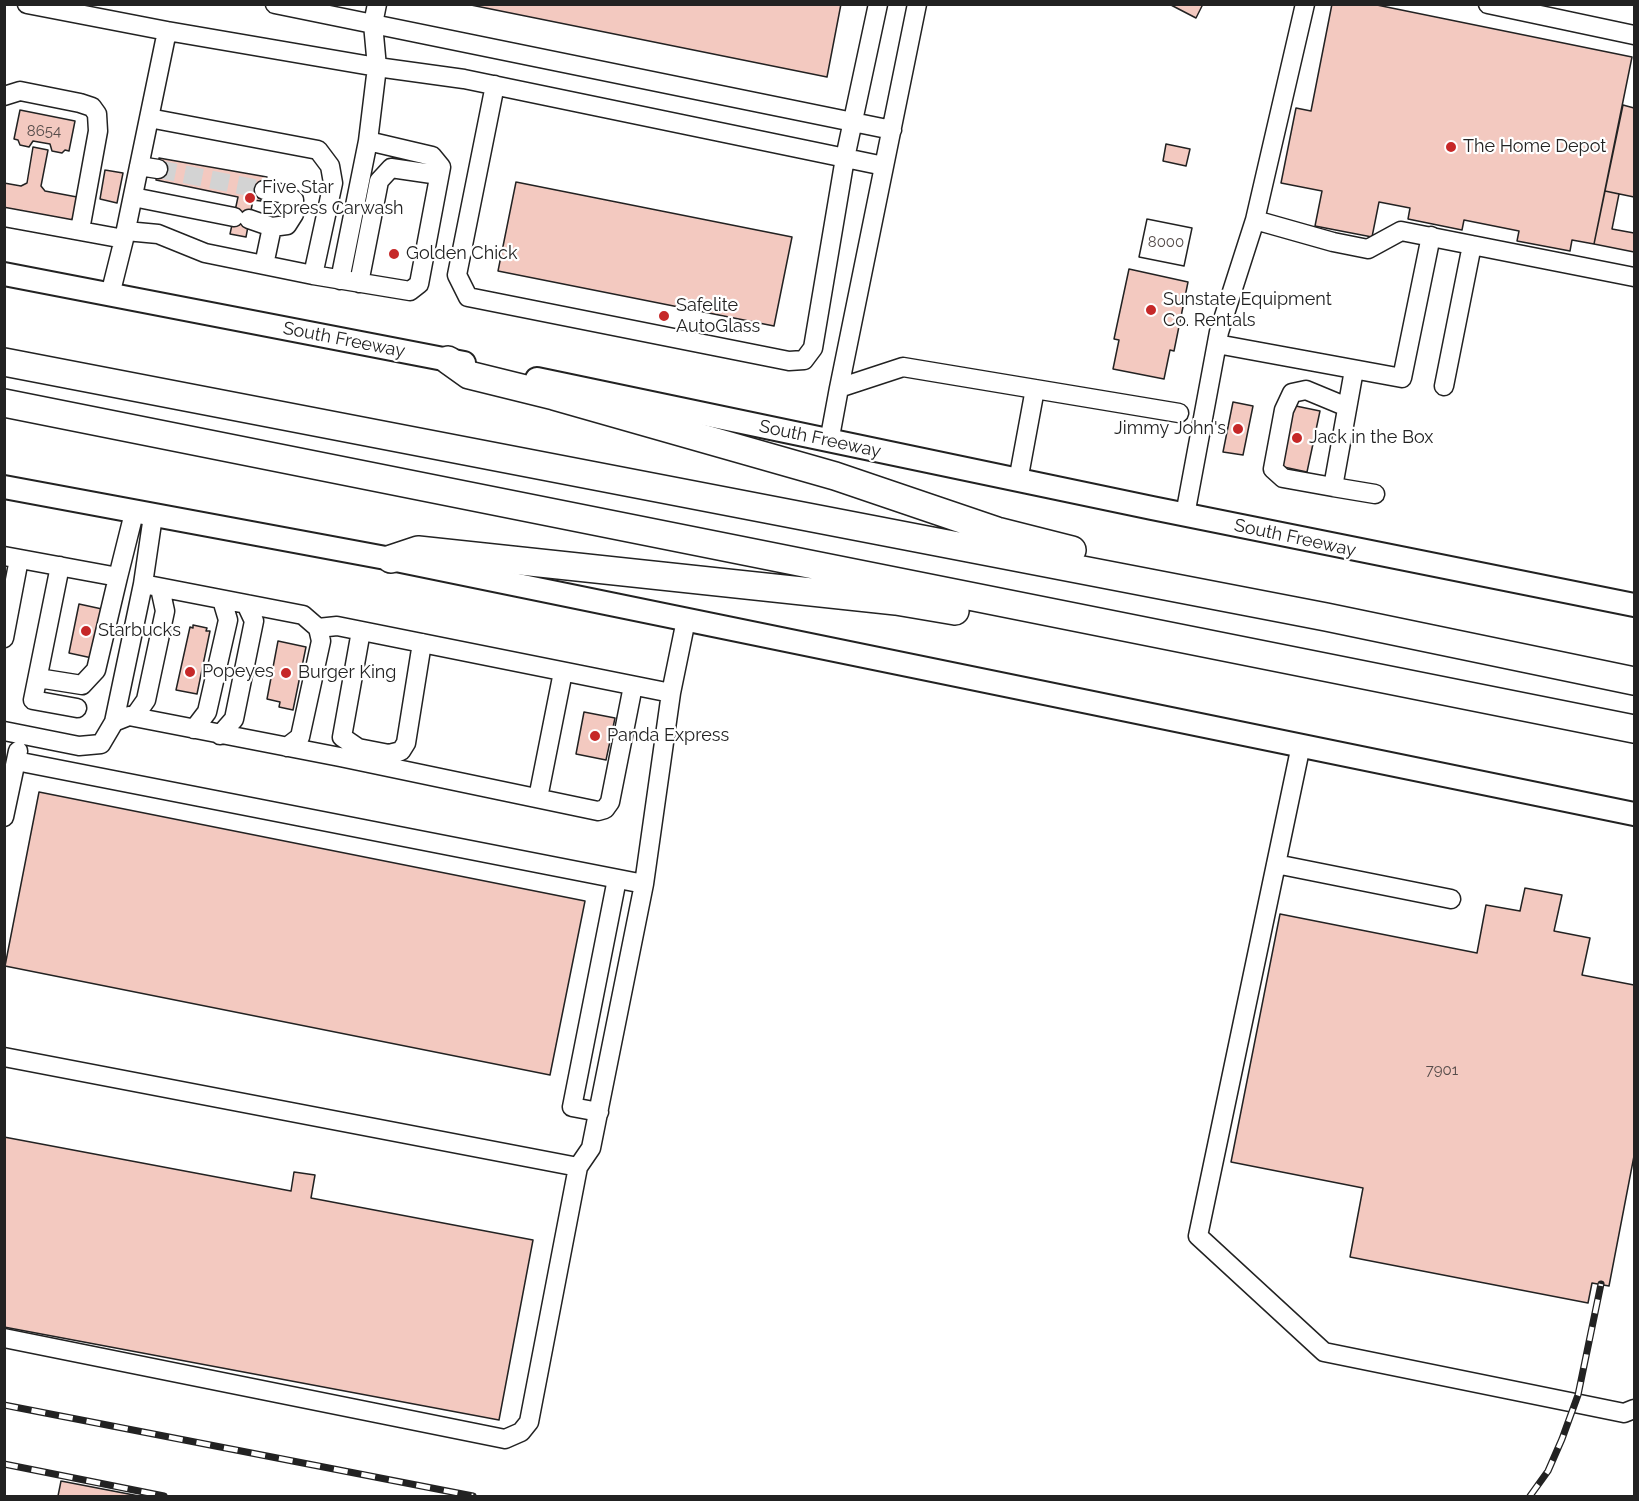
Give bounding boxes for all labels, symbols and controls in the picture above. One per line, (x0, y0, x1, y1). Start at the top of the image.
house number: 8654 (27, 122, 61, 140)
place label: The Home Depot (1463, 136, 1606, 158)
marker: The Home Depot (1444, 140, 1458, 154)
place label: Five Star Express Carwash (262, 177, 404, 219)
marker: Five Star Express Carwash (243, 191, 257, 205)
house number: 8000 (1148, 233, 1184, 251)
place label: Golden Chick (406, 243, 518, 265)
marker: Golden Chick (387, 247, 401, 261)
place label: Sunstate Equipment Co. Rentals (1163, 289, 1332, 332)
place label: Safelite AutoGlass (676, 295, 760, 338)
marker: Sunstate Equipment Co. Rentals (1144, 303, 1158, 317)
marker: Safelite AutoGlass (657, 309, 671, 323)
street label: South Freeway (281, 318, 407, 362)
street label: South Freeway (757, 416, 883, 462)
place label: Jimmy John's (1114, 418, 1226, 440)
marker: Jimmy John's (1231, 422, 1245, 436)
place label: Jack in the Box (1309, 427, 1433, 449)
marker: Jack in the Box (1290, 431, 1304, 445)
street label: South Freeway (1232, 515, 1358, 561)
place label: Starbucks (98, 620, 181, 642)
marker: Starbucks (79, 624, 93, 638)
place label: Popeyes (202, 661, 274, 683)
place label: Burger King (298, 662, 396, 684)
marker: Popeyes (183, 665, 197, 679)
marker: Burger King (279, 666, 293, 680)
place label: Panda Express (607, 725, 729, 747)
marker: Panda Express (588, 729, 602, 743)
house number: 7901 (1426, 1061, 1458, 1079)

